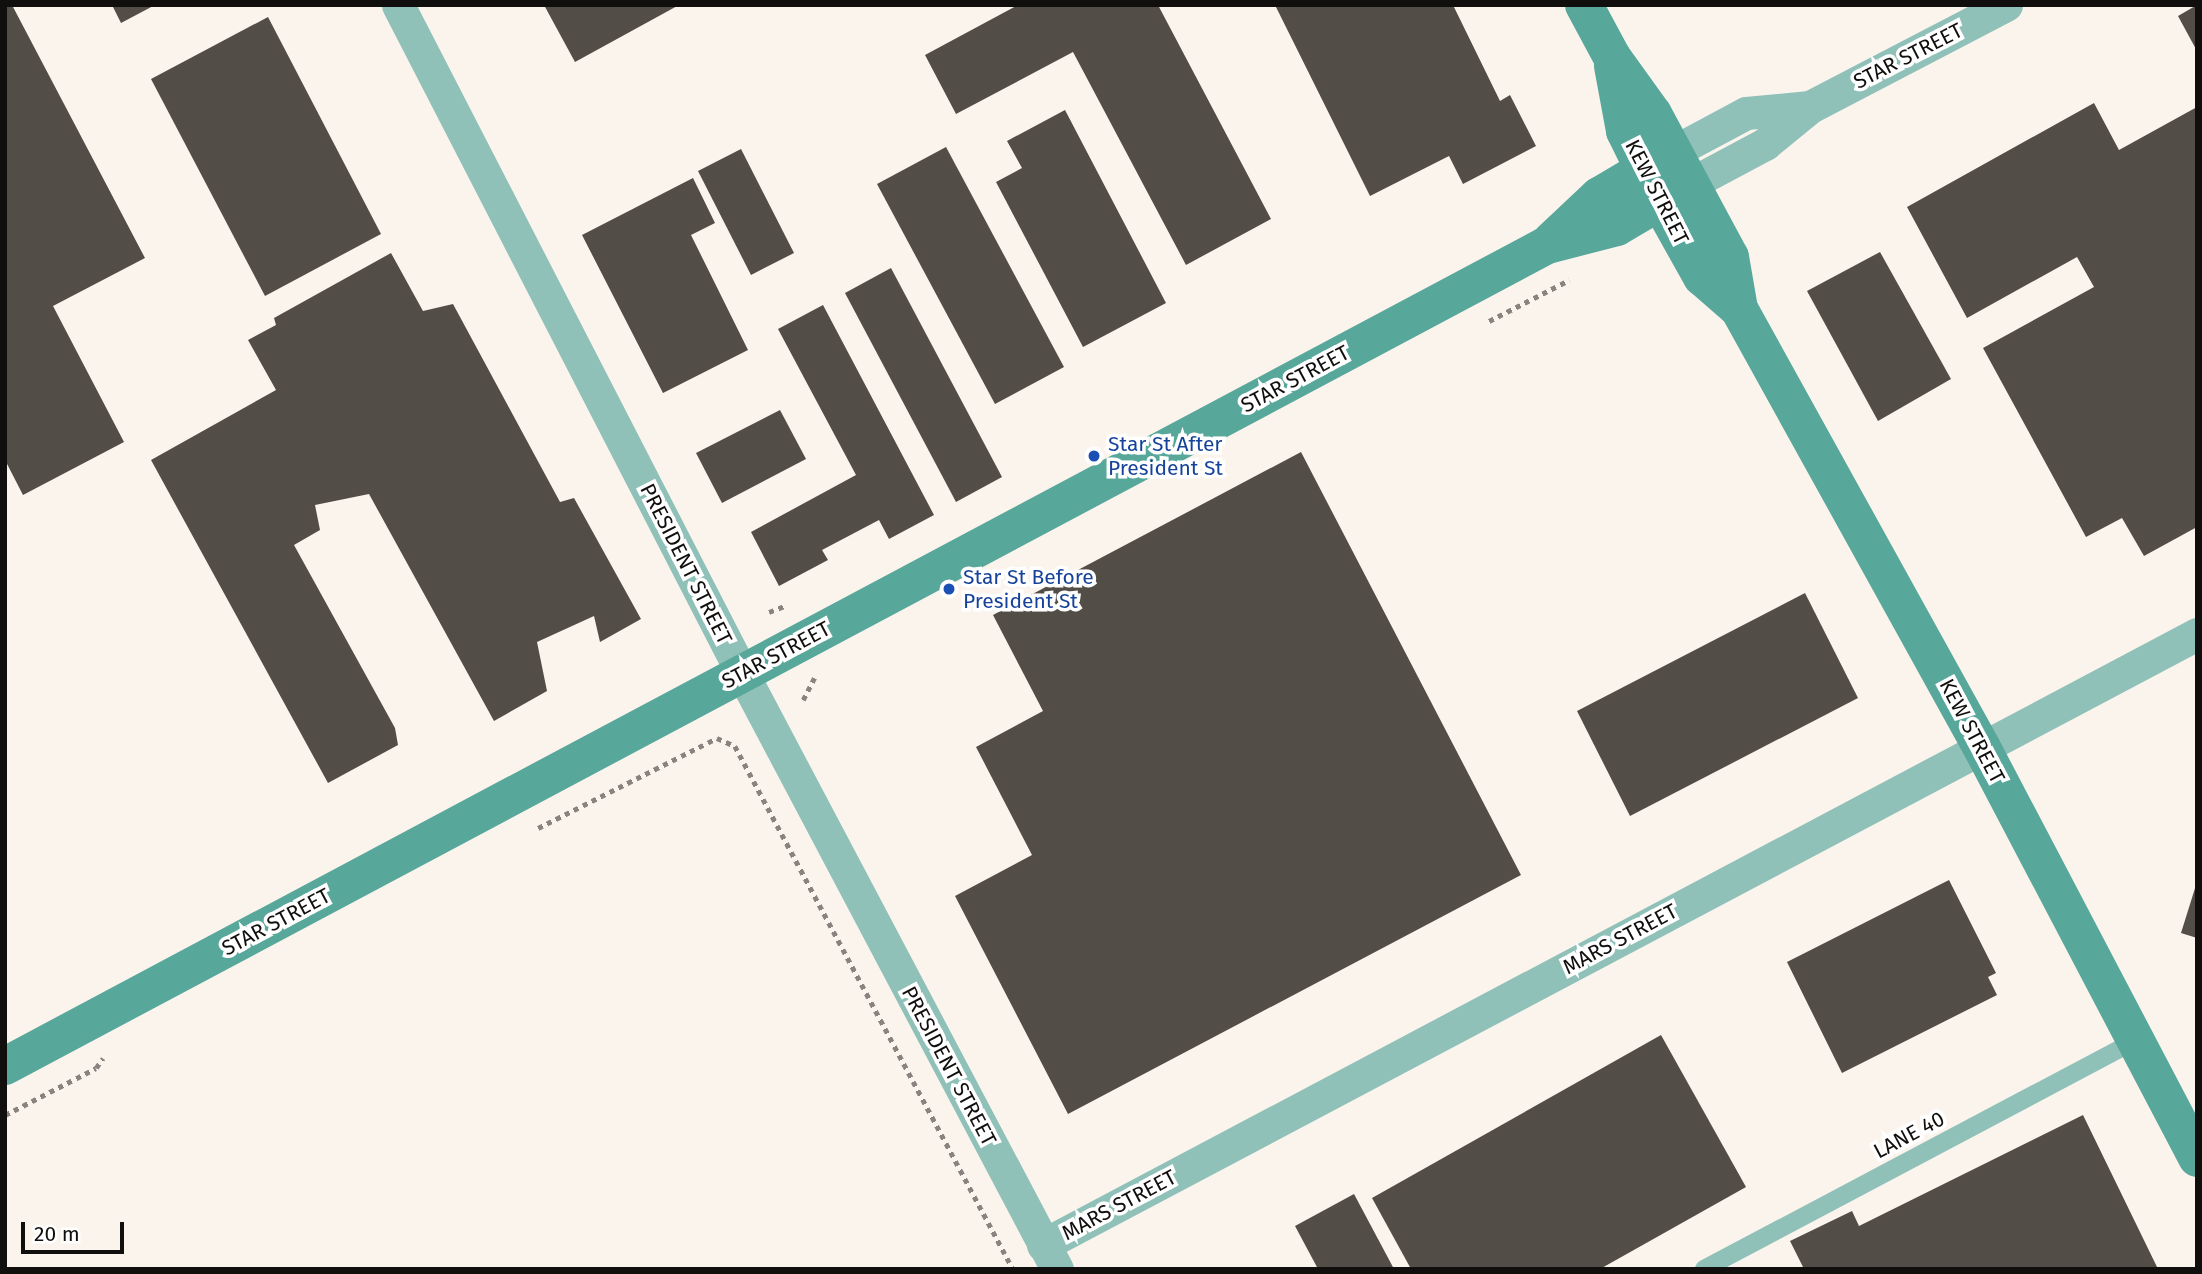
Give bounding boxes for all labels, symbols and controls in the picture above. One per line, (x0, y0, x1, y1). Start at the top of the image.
street label: STAR STREET (1849, 18, 1967, 94)
street label: KEW STREET (1620, 135, 1694, 249)
street label: STAR STREET (1237, 340, 1353, 418)
place label: Star St After President St (1108, 431, 1223, 481)
marker: Star St After President St (1086, 448, 1102, 464)
street label: PRESIDENT STREET (635, 479, 737, 649)
place label: Star St Before President St (963, 564, 1094, 614)
marker: Star St Before President St (941, 581, 957, 597)
street label: STAR STREET (718, 616, 834, 694)
street label: KEW STREET (1934, 675, 2010, 787)
street label: STAR STREET (218, 883, 334, 961)
street label: MARS STREET (1559, 898, 1681, 980)
street label: PRESIDENT STREET (896, 982, 1002, 1150)
street label: LANE 40 (1869, 1106, 1949, 1164)
street label: MARS STREET (1058, 1164, 1180, 1246)
scale bar (24, 1208, 128, 1252)
text: 20 m (34, 1221, 80, 1247)

